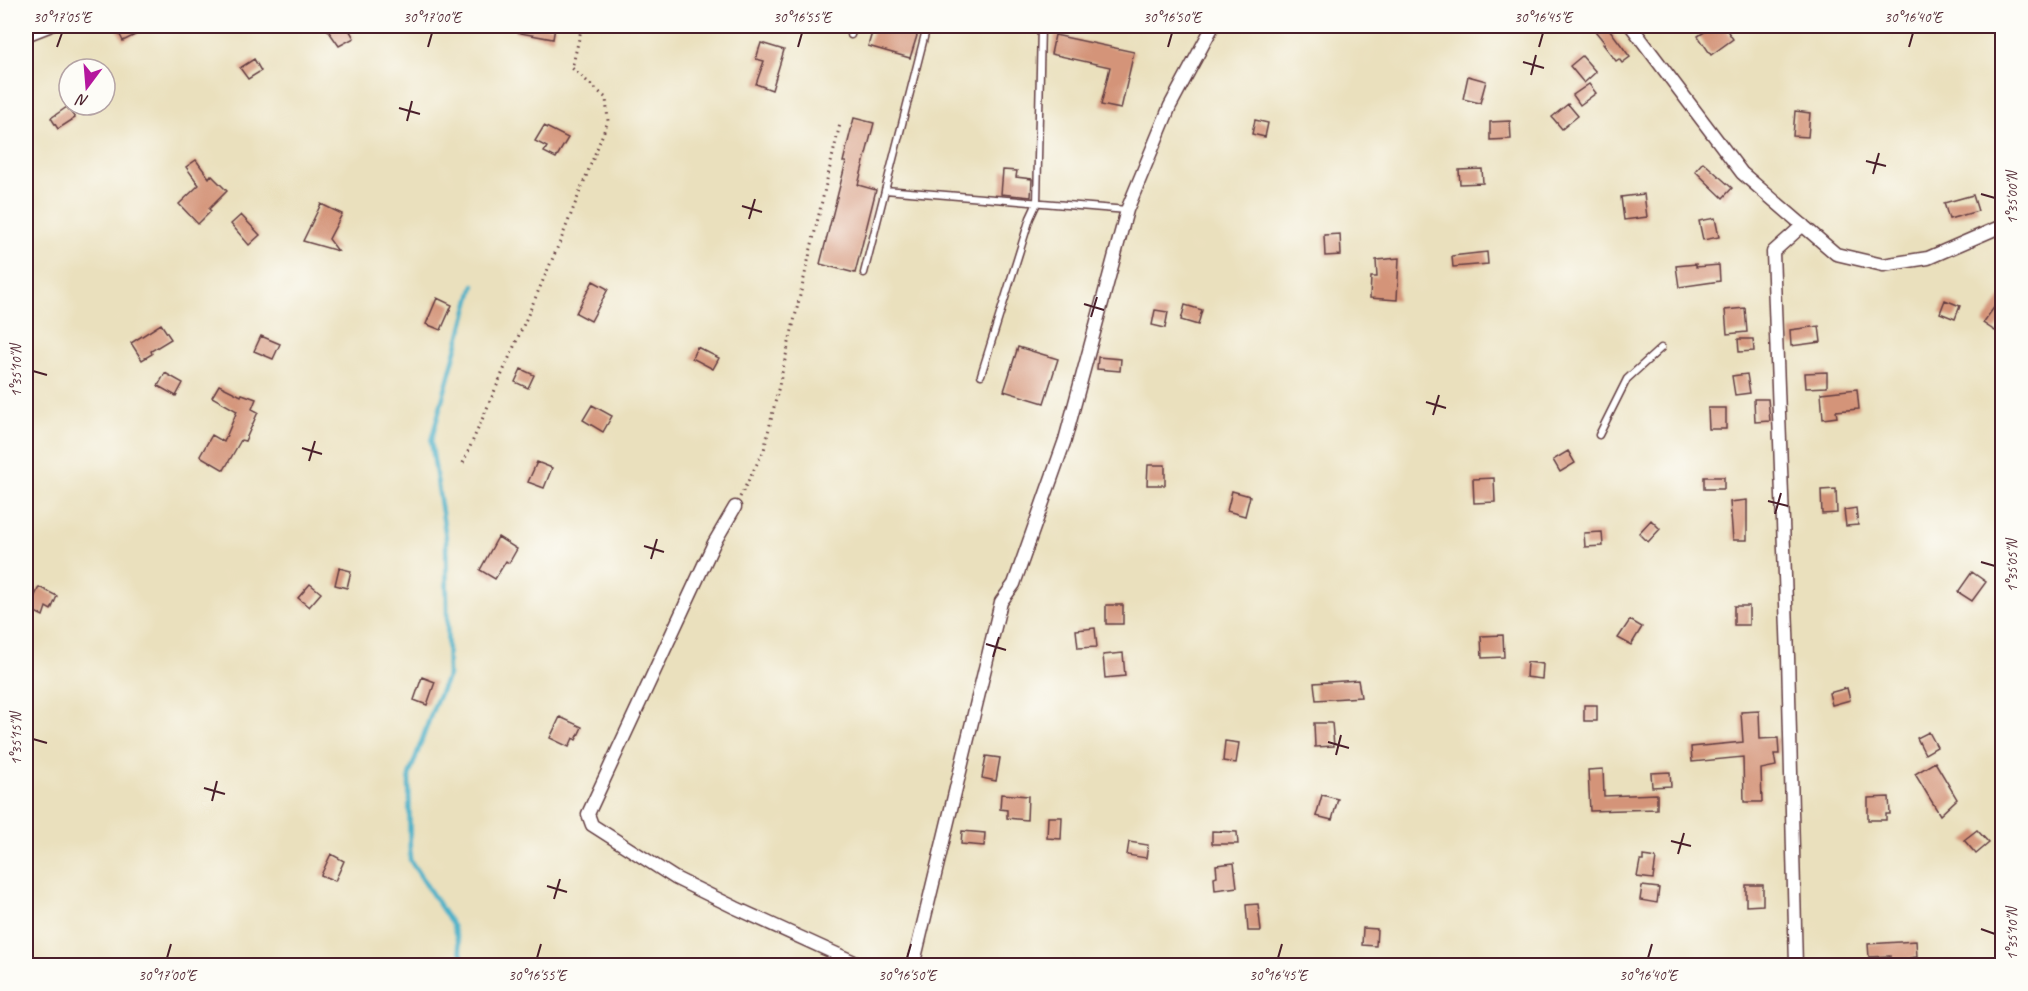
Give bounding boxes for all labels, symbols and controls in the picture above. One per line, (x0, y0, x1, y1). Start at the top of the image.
text: 30°17'05"E (33, 8, 93, 27)
text: 30°17'00"E (403, 8, 463, 27)
text: 30°16'55"E (773, 8, 833, 27)
text: 30°16'50"E (1143, 8, 1203, 27)
text: 30°16'45"E (1514, 8, 1574, 27)
text: 30°16'40"E (1884, 8, 1944, 27)
north arrow (57, 57, 117, 117)
text: N (73, 89, 91, 111)
text: 1°35'00"N (2003, 169, 2022, 224)
text: 1°35'10"N (7, 342, 26, 397)
text: 1°35'05"N (2003, 537, 2022, 592)
text: 1°35'15"N (7, 710, 26, 765)
text: 1°35'10"N (2003, 905, 2022, 960)
text: 30°17'00"E (138, 966, 198, 985)
text: 30°16'55"E (508, 966, 568, 985)
text: 30°16'50"E (878, 966, 938, 985)
text: 30°16'45"E (1249, 966, 1309, 985)
text: 30°16'40"E (1619, 966, 1679, 985)

